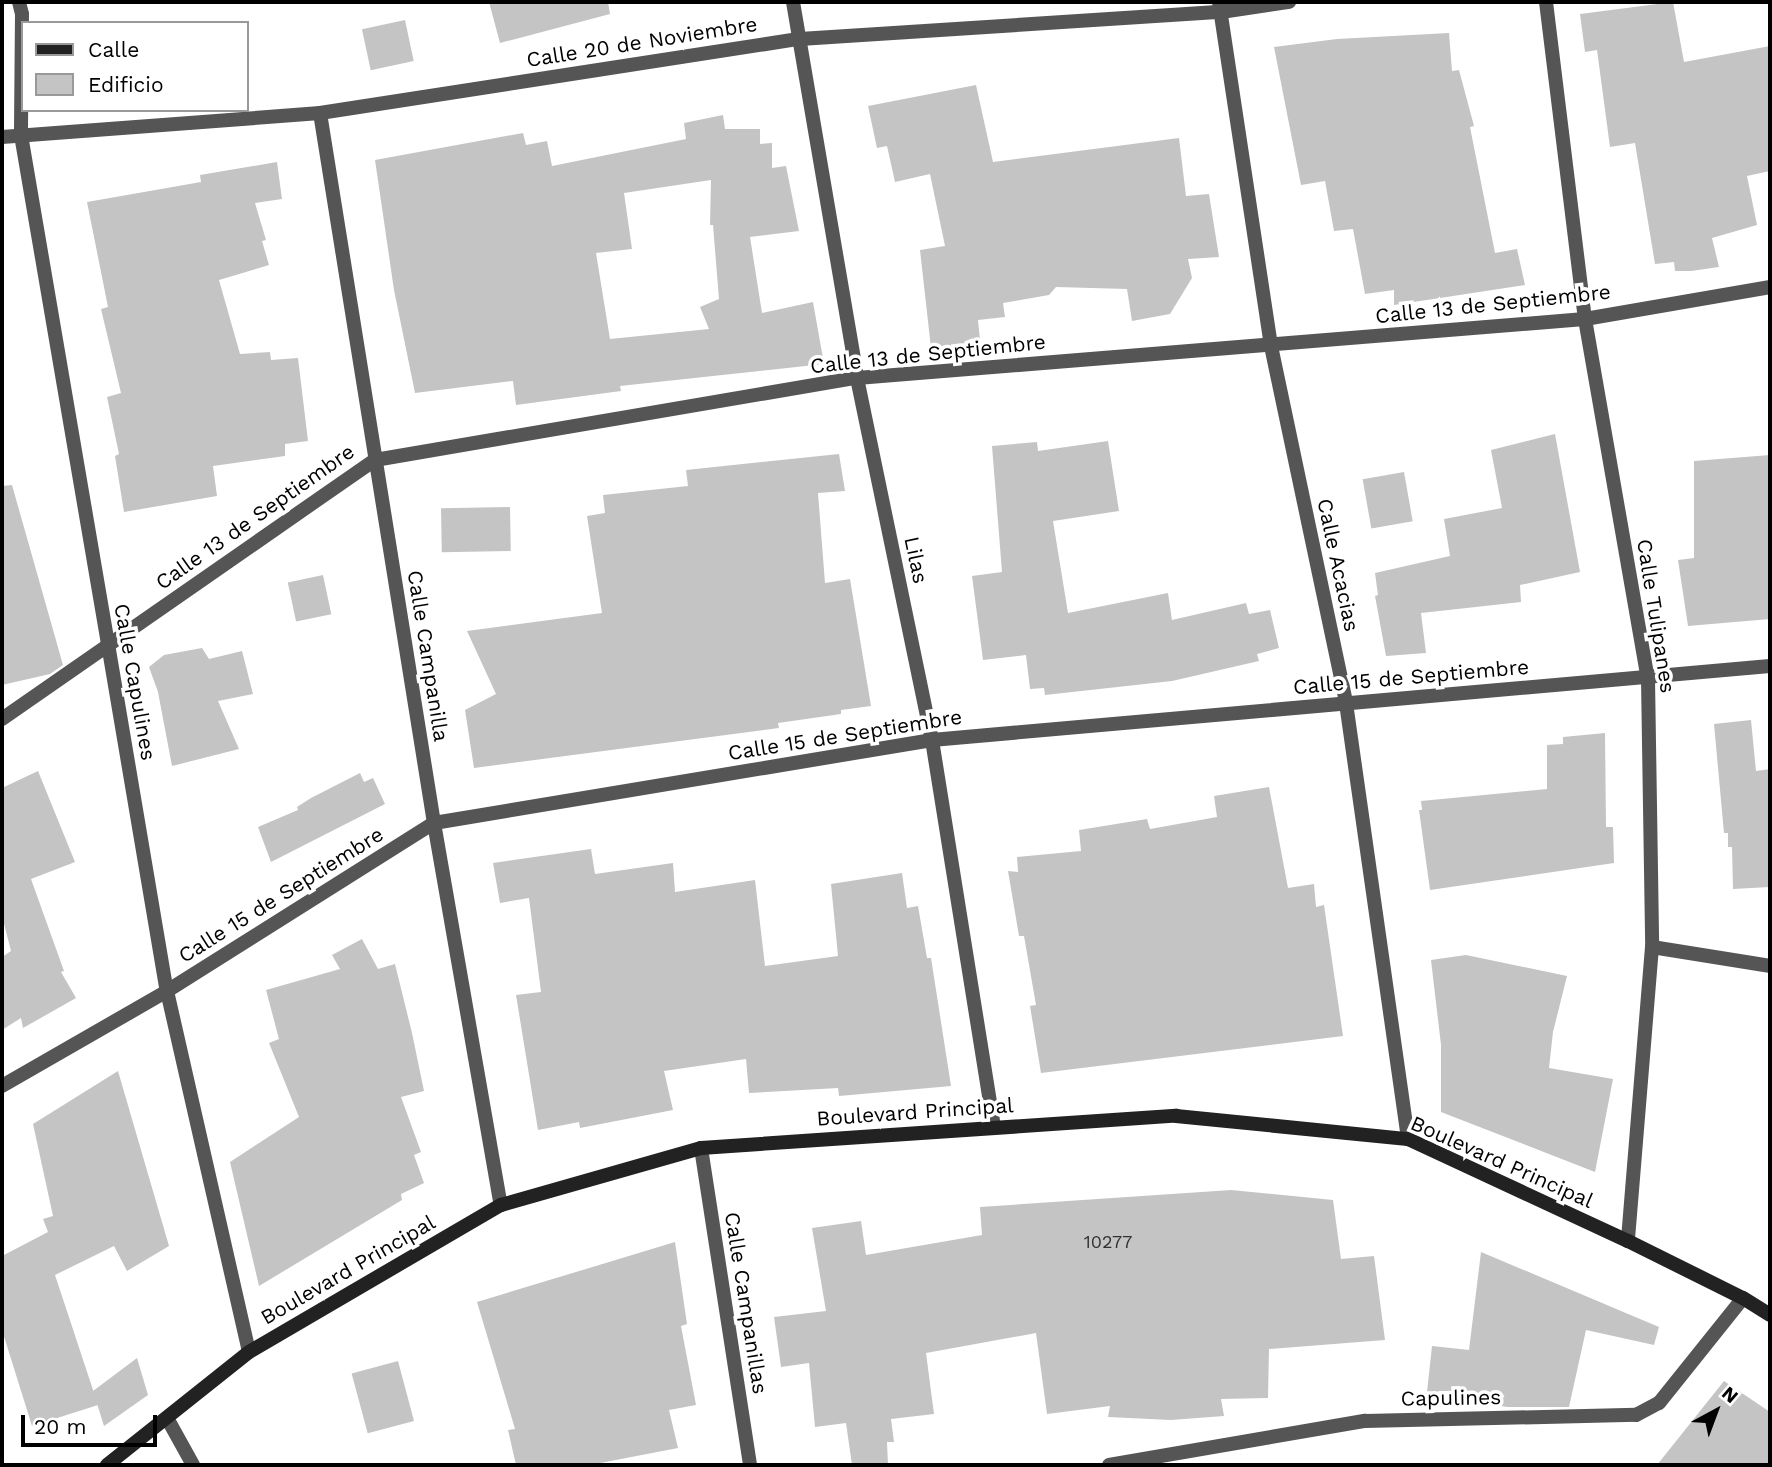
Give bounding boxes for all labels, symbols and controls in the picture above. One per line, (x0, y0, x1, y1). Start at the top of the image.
street label: Calle 20 de Noviembre (525, 11, 759, 73)
legend (21, 21, 248, 112)
text: Calle (88, 37, 139, 62)
text: Edificio (88, 72, 164, 97)
street label: Calle 13 de Septiembre (1374, 279, 1612, 329)
street label: Calle 13 de Septiembre (809, 329, 1047, 379)
street label: Calle 13 de Septiembre (151, 439, 359, 595)
street label: Calle Acacias (1312, 496, 1364, 634)
street label: Lilas (899, 534, 933, 586)
street label: Calle Tulipanes (1631, 537, 1681, 695)
street label: Calle Campanilla (402, 569, 454, 743)
street label: Calle Capulines (109, 602, 161, 762)
street label: Calle 15 de Septiembre (1292, 654, 1530, 700)
street label: Calle 15 de Septiembre (726, 704, 964, 766)
street label: Calle 15 de Septiembre (174, 822, 388, 968)
street label: Boulevard Principal (816, 1093, 1014, 1131)
street label: Boulevard Principal (1407, 1110, 1597, 1214)
street label: Boulevard Principal (256, 1210, 440, 1330)
street label: Calle Campanillas (719, 1210, 773, 1396)
house number: 10277 (1084, 1231, 1132, 1253)
north arrow (1681, 1376, 1751, 1446)
text: N (1717, 1381, 1743, 1408)
street label: Capulines (1400, 1385, 1502, 1411)
scale bar (24, 1400, 161, 1444)
text: 20 m (34, 1414, 86, 1439)

